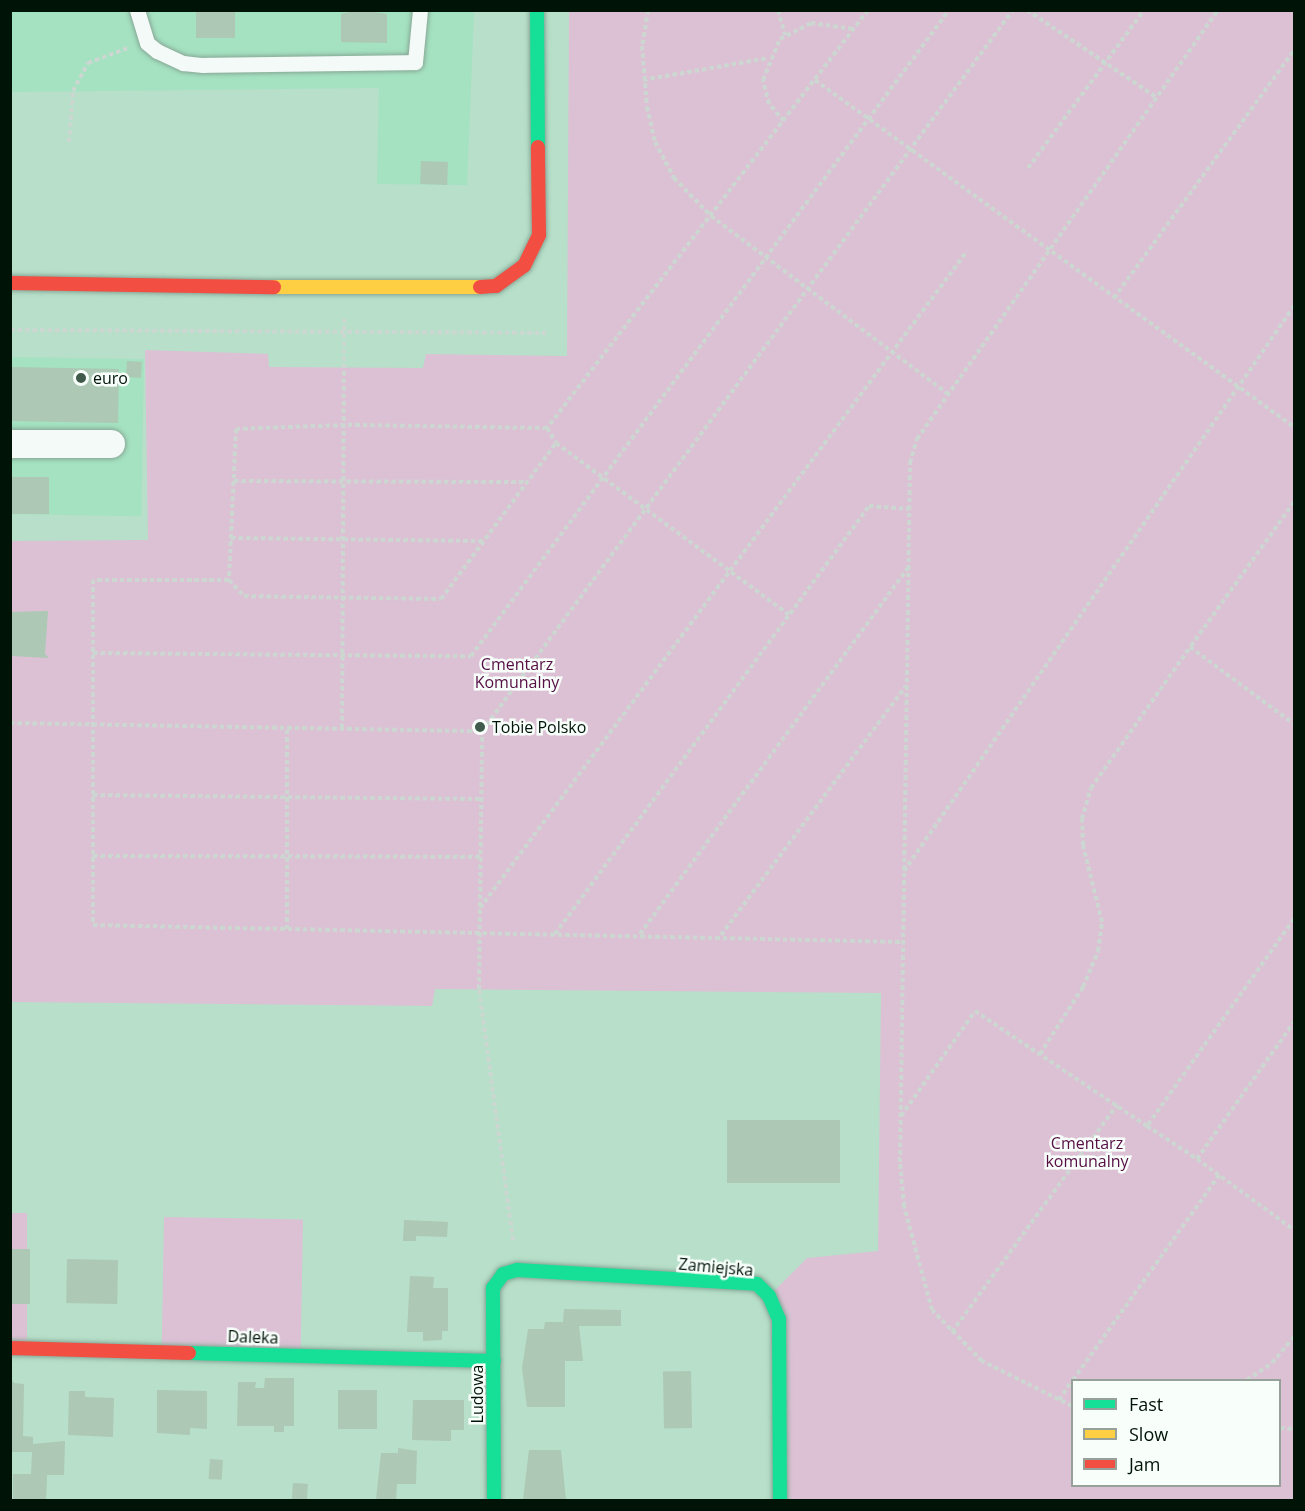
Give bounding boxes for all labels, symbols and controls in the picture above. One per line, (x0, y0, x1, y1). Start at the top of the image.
place label: euro (93, 368, 128, 388)
marker: euro (74, 371, 88, 385)
park label: Cmentarz Komunalny (475, 654, 559, 692)
place label: Tobie Polsko (492, 717, 586, 737)
marker: Tobie Polsko (473, 720, 487, 734)
park label: Cmentarz komunalny (1045, 1133, 1129, 1171)
street label: Zamiejska (678, 1254, 754, 1280)
street label: Daleka (227, 1327, 279, 1347)
street label: Ludowa (467, 1365, 487, 1423)
legend (1071, 1379, 1281, 1487)
text: Fast (1129, 1392, 1163, 1416)
text: Slow (1129, 1422, 1168, 1446)
text: Jam (1129, 1452, 1161, 1476)

